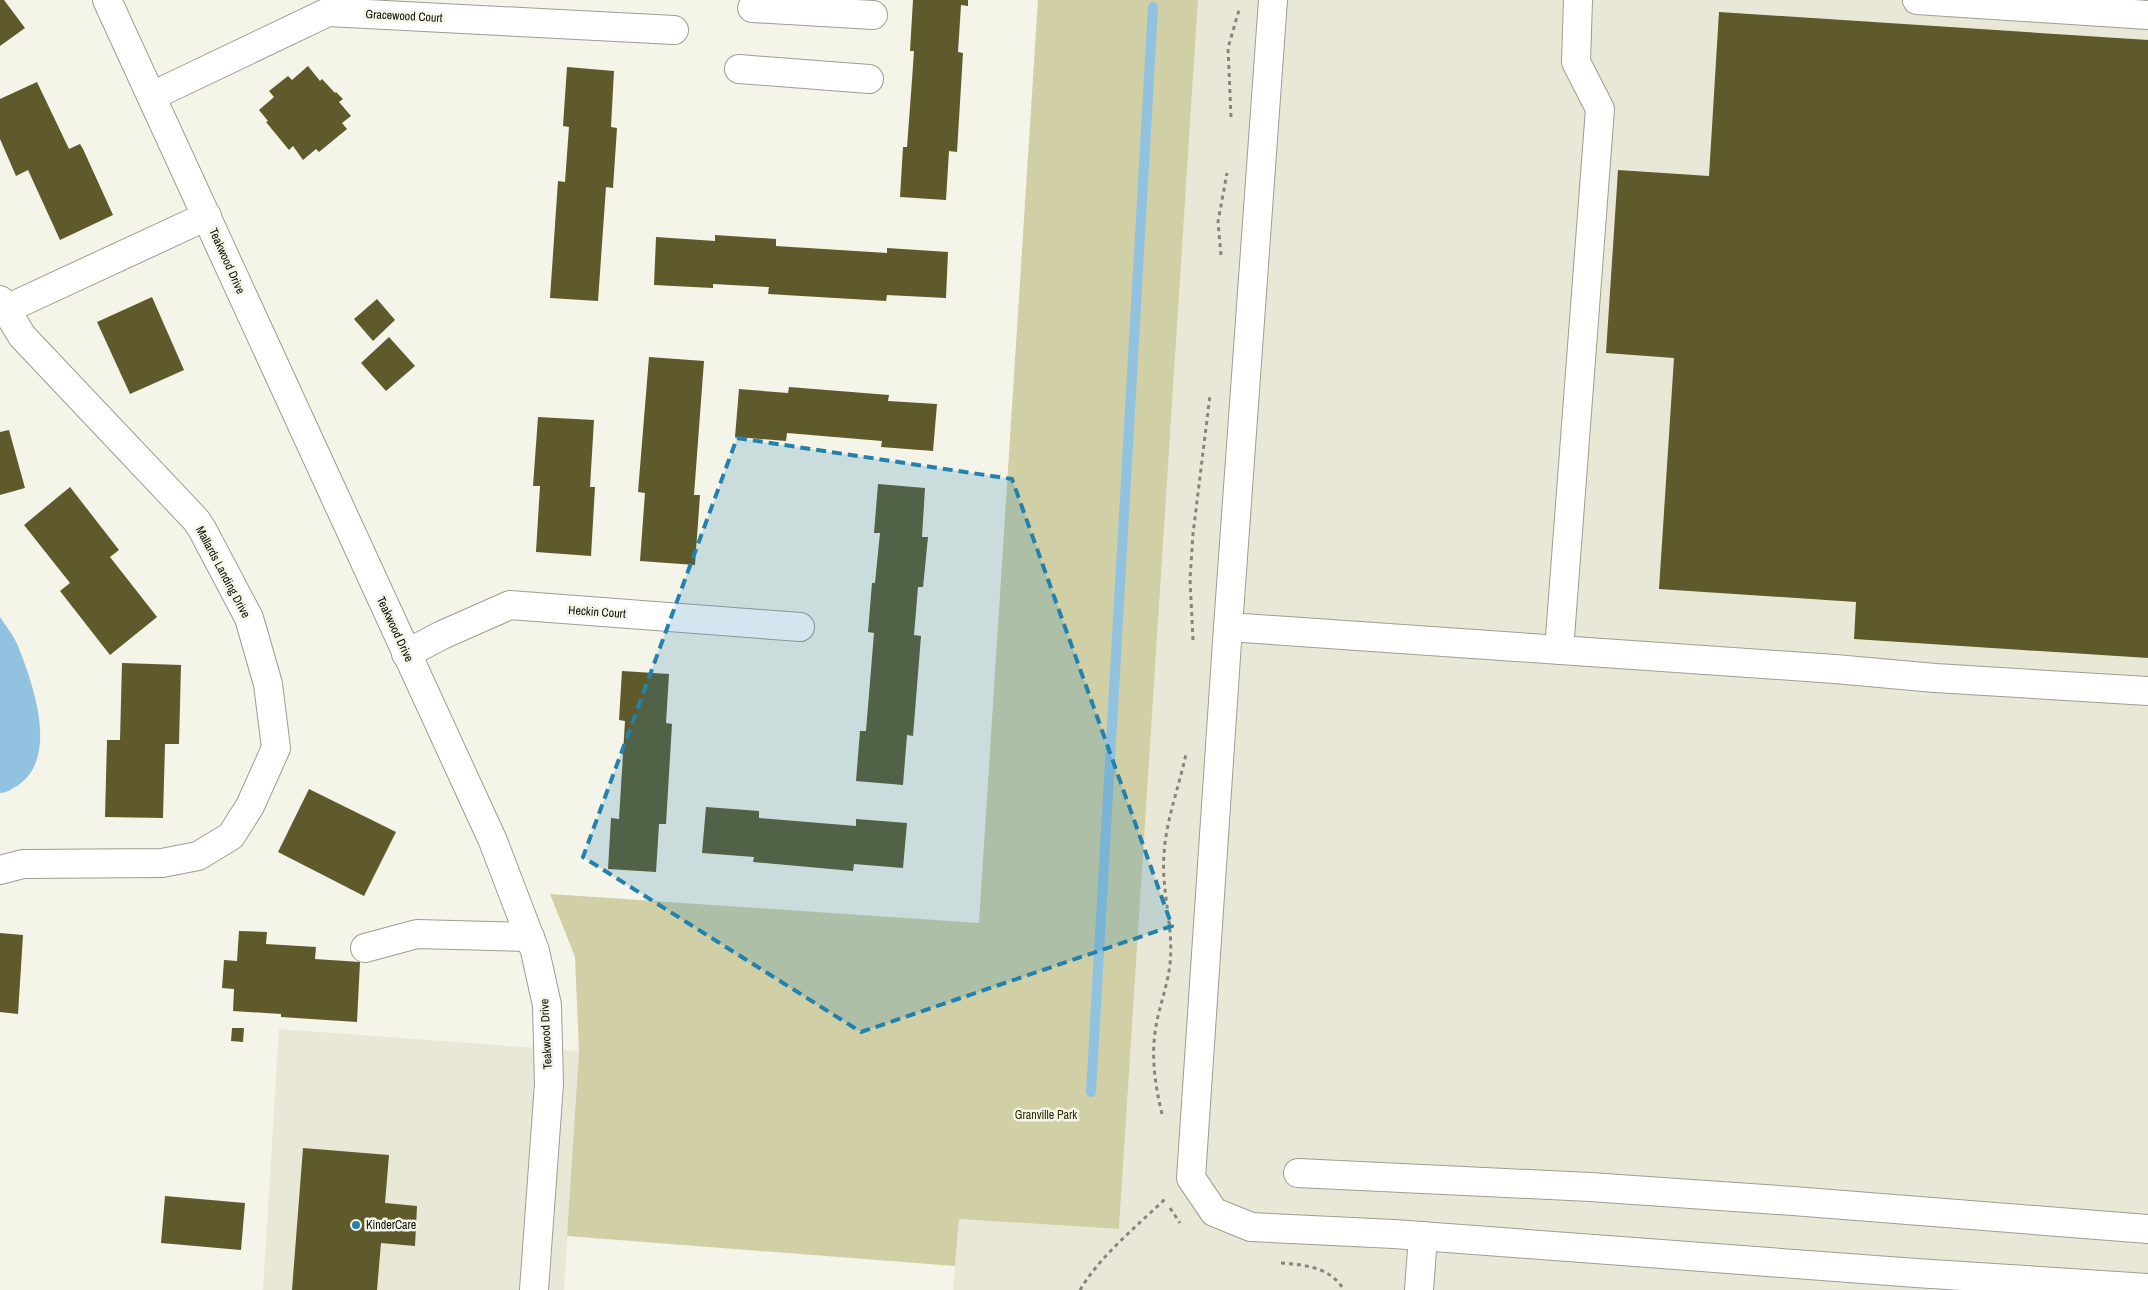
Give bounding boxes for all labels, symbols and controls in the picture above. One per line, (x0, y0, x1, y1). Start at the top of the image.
street label: Gracewood Court (365, 6, 443, 26)
street label: Teakwood Drive (205, 226, 249, 296)
street label: Mallards Landing Drive (192, 523, 254, 621)
street label: Teakwood Drive (373, 594, 417, 664)
street label: Heckin Court (568, 602, 626, 622)
street label: Teakwood Drive (536, 998, 556, 1070)
park label: Granville Park (1015, 1107, 1077, 1123)
place label: KinderCare (366, 1217, 416, 1233)
marker: KinderCare (350, 1219, 362, 1231)

